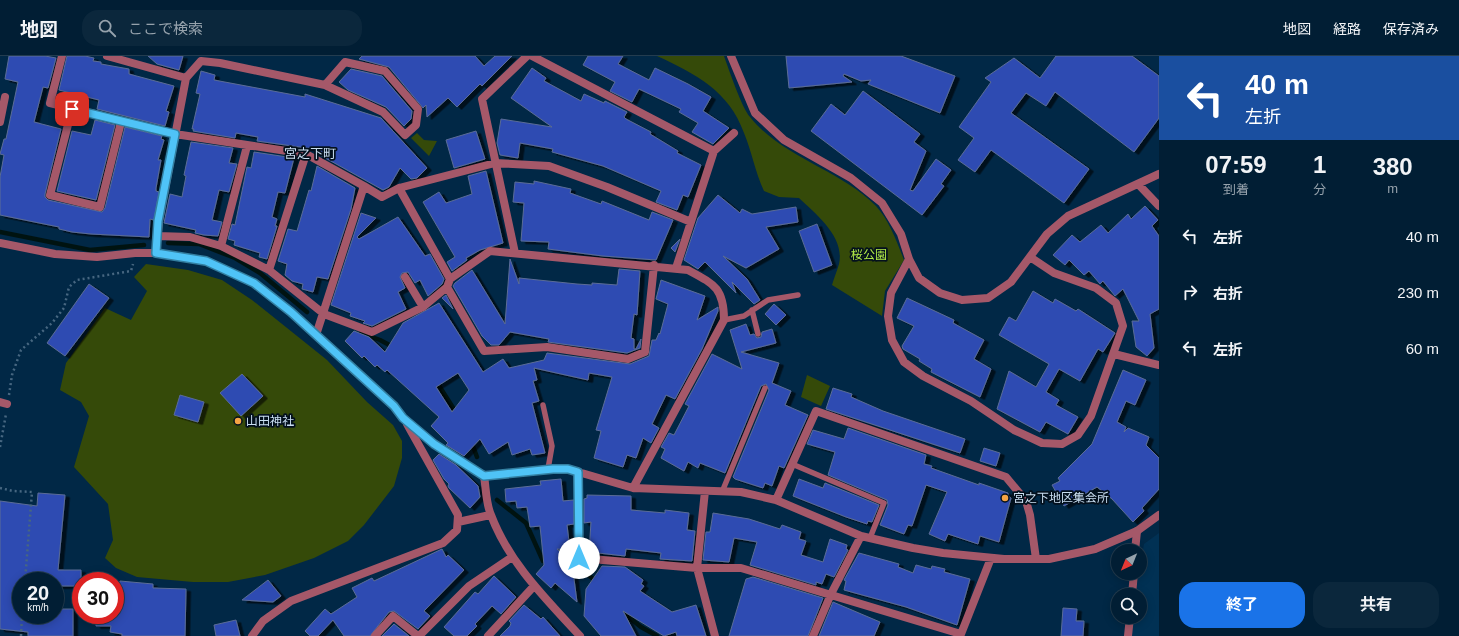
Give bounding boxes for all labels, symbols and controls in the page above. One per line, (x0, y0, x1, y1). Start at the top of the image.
search box (82, 10, 362, 46)
icon: search (96, 17, 118, 39)
text: 地図 (20, 19, 58, 40)
text: ここで検索 (128, 20, 203, 37)
text: 地図 (1283, 21, 1311, 37)
text: 経路 (1333, 21, 1361, 37)
text: 保存済み (1383, 21, 1439, 37)
text: 40 m (1245, 69, 1309, 100)
icon: left (1179, 72, 1231, 124)
pin (55, 92, 89, 126)
icon: arrive (61, 98, 83, 120)
text: 左折 (1245, 107, 1281, 127)
district label: 宮之下町 (284, 146, 336, 161)
text: 07:59 (1205, 151, 1267, 178)
text: 1 (1313, 151, 1326, 178)
text: 380 (1373, 153, 1413, 180)
text: m (1387, 181, 1398, 196)
text: 到着 (1223, 182, 1249, 197)
text: 分 (1313, 182, 1326, 197)
icon: left (1179, 225, 1201, 247)
text: 40 m (1406, 228, 1439, 245)
text: 左折 (1213, 229, 1243, 246)
park label: 桜公園 (851, 248, 887, 262)
icon: right (1179, 281, 1201, 303)
text: 230 m (1397, 284, 1439, 301)
text: 右折 (1213, 285, 1243, 302)
icon: left (1179, 337, 1201, 359)
text: 60 m (1406, 340, 1439, 357)
text: 左折 (1213, 341, 1243, 358)
place label: 山田神社 (246, 414, 294, 428)
marker: 山田神社 (233, 416, 243, 426)
place label: 宮之下地区集会所 (1013, 491, 1109, 505)
marker: 宮之下地区集会所 (1000, 493, 1010, 503)
position arrow (558, 537, 600, 579)
north arrow (1111, 544, 1147, 580)
map controls (1111, 544, 1147, 624)
speed limit sign: 30 (72, 572, 124, 624)
text: 20 (27, 582, 49, 604)
button: 終了 (1179, 582, 1305, 628)
button: 共有 (1313, 582, 1439, 628)
button: search (1111, 588, 1147, 624)
text: km/h (27, 602, 49, 613)

